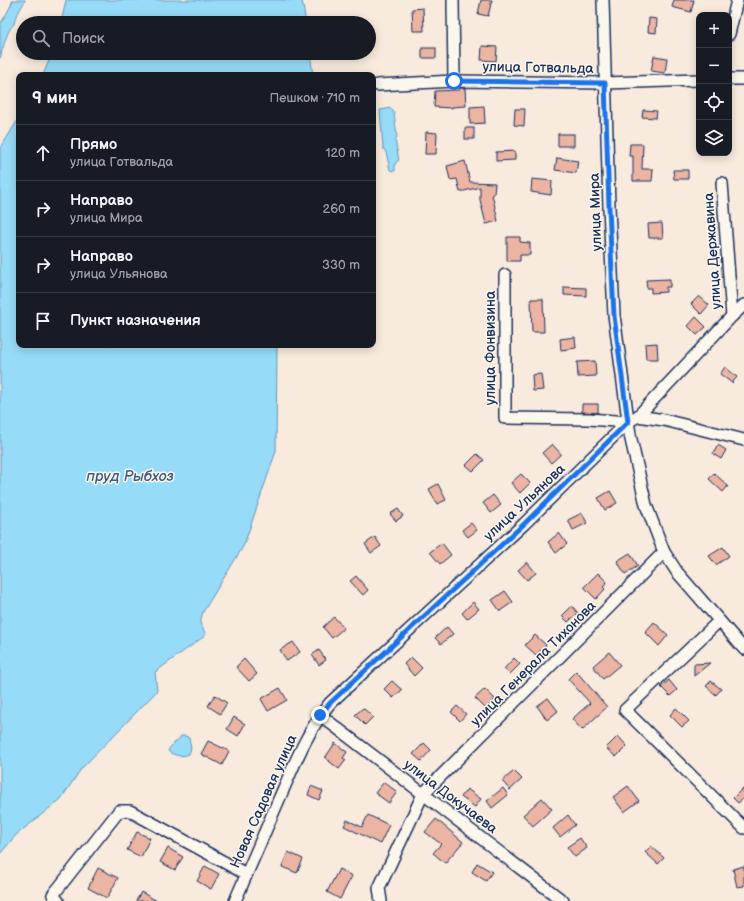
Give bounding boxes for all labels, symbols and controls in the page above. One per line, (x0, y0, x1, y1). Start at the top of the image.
map controls (696, 12, 732, 156)
button: + (696, 12, 732, 48)
search box (16, 16, 376, 60)
icon: search (30, 27, 52, 49)
text: Поиск (62, 29, 105, 48)
button: − (696, 48, 732, 84)
street label: улица Готвальда (482, 58, 594, 77)
route start (445, 72, 463, 90)
button: locate (696, 84, 732, 120)
text: 9 мин (32, 88, 77, 108)
text: Пешком · 710 m (269, 90, 360, 106)
button: layers (696, 120, 732, 156)
text: Прямо (70, 135, 117, 154)
icon: ahead (32, 142, 54, 164)
text: 120 m (325, 145, 360, 161)
text: улица Готвальда (70, 154, 173, 170)
street label: улица Мира (586, 172, 605, 251)
text: Направо (70, 191, 133, 210)
street label: улица Державина (700, 191, 725, 310)
icon: right (32, 198, 54, 220)
text: 260 m (322, 201, 360, 217)
text: улица Мира (70, 210, 143, 226)
text: Направо (70, 247, 133, 266)
icon: right (32, 254, 54, 276)
text: 330 m (322, 257, 360, 273)
text: улица Ульянова (70, 266, 168, 282)
street label: улица Фонвизина (482, 290, 499, 405)
icon: arrive (32, 310, 54, 332)
text: Пункт назначения (70, 311, 201, 330)
street label: улица Ульянова (480, 460, 569, 544)
water label: пруд Рыбхоз (86, 467, 174, 486)
street label: улица Генерала Тихонова (467, 597, 600, 730)
route end (311, 706, 329, 724)
street label: Новая Садовая улица (226, 731, 301, 871)
street label: улица Докучаева (401, 756, 501, 837)

